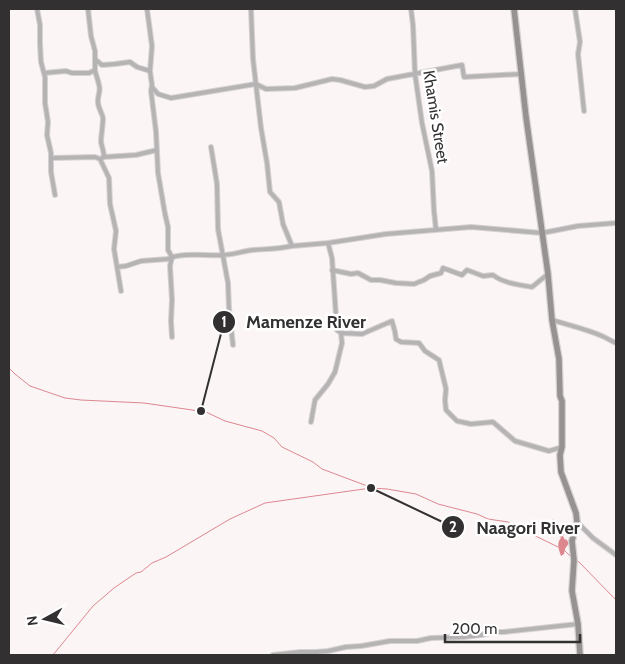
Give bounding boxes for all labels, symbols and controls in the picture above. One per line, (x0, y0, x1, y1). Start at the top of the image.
street label: Khamis Street (419, 69, 453, 166)
callout: Mamenze River (211, 305, 376, 338)
text: Mamenze River (246, 311, 366, 333)
text: 1 (221, 313, 227, 331)
callout: Naagori River (441, 511, 589, 544)
text: Naagori River (476, 517, 580, 539)
text: 2 (449, 518, 457, 536)
north arrow (20, 594, 70, 644)
scale bar (445, 612, 580, 644)
text: N (23, 615, 42, 627)
text: 200 m (452, 620, 497, 638)

